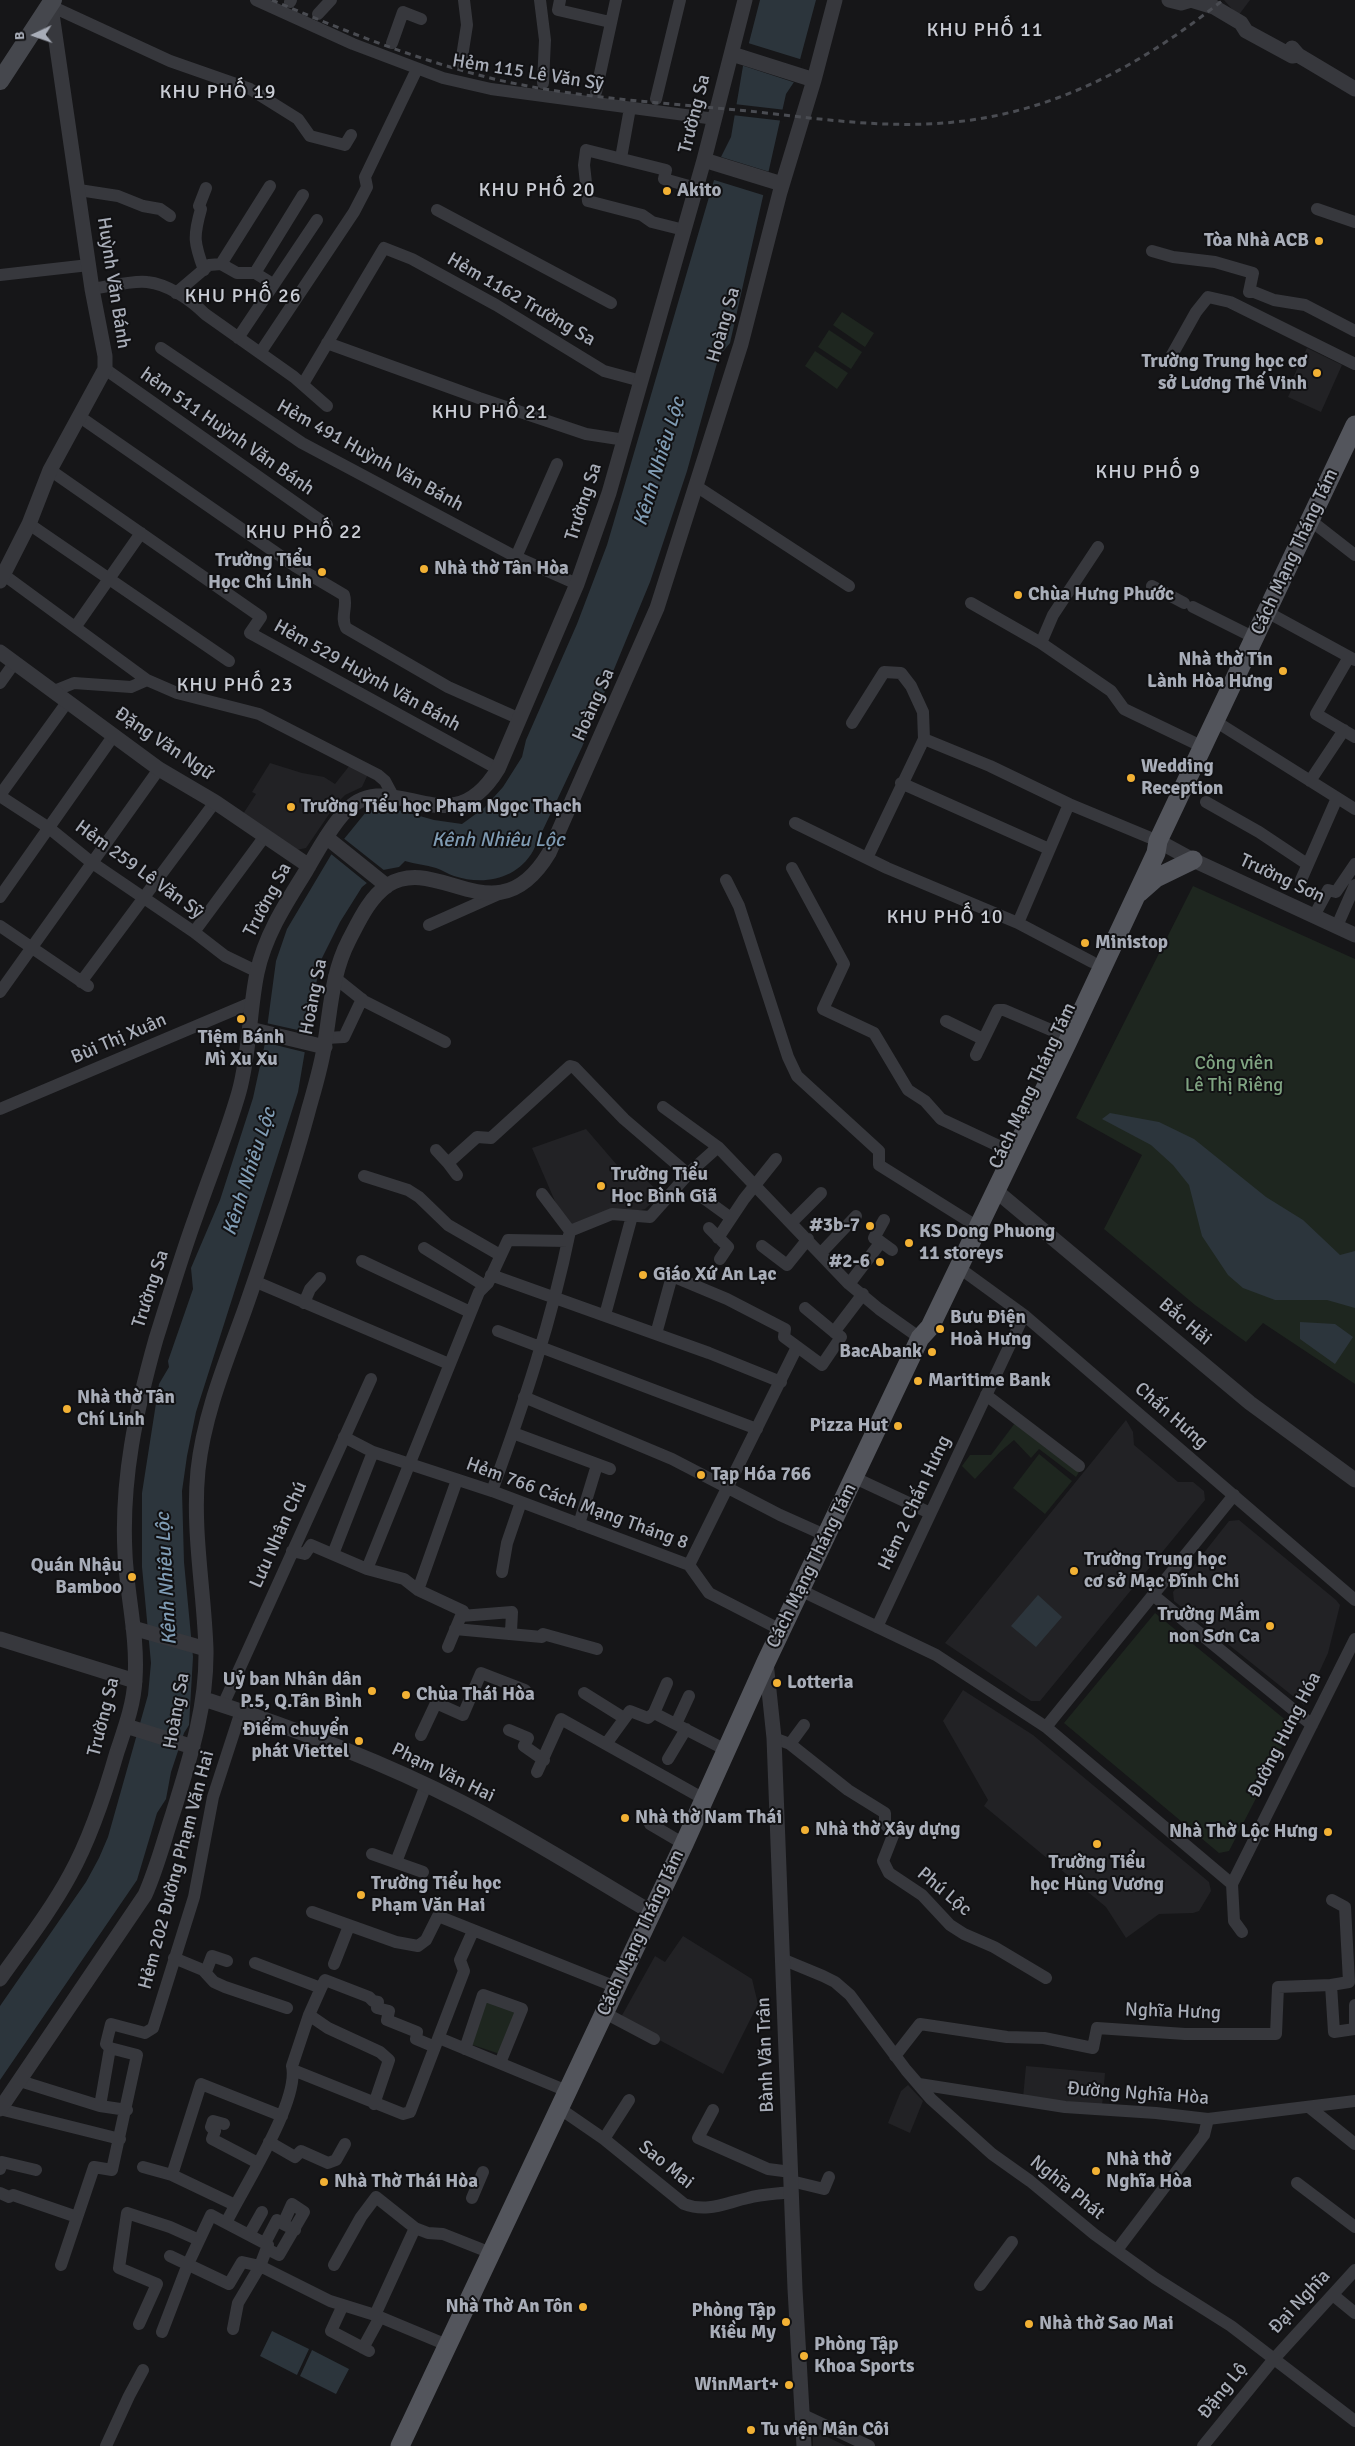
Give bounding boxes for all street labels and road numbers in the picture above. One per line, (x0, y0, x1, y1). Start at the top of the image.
street label: Hẻm 115 Lê Văn Sỹ (451, 50, 605, 96)
street label: Trường Sa (674, 72, 716, 156)
street label: Huỳnh Văn Bánh (91, 215, 135, 351)
street label: Hẻm 1162 Trường Sa (443, 248, 599, 352)
street label: Hoàng Sa (702, 285, 746, 365)
street label: hẻm 511 Huỳnh Văn Bánh (136, 363, 318, 501)
street label: Hẻm 491 Huỳnh Văn Bánh (273, 395, 467, 517)
street label: Trường Sa (561, 460, 607, 544)
street label: Cách Mạng Tháng Tám (1247, 465, 1343, 639)
street label: Hẻm 529 Huỳnh Văn Bánh (270, 615, 464, 737)
street label: Hoàng Sa (568, 665, 620, 745)
street label: Đặng Văn Ngữ (110, 703, 218, 785)
street label: Hẻm 259 Lê Văn Sỹ (70, 816, 208, 924)
street label: Trường Sơn (1236, 849, 1328, 909)
street label: Trường Sa (239, 859, 297, 941)
street label: Hoàng Sa (295, 957, 333, 1037)
street label: Cách Mạng Tháng Tám (985, 999, 1081, 1173)
street label: Bùi Thị Xuân (68, 1009, 170, 1069)
street label: Trường Sa (128, 1247, 174, 1331)
street label: Bắc Hải (1154, 1293, 1216, 1351)
street label: Chấn Hưng (1130, 1378, 1212, 1454)
street label: Hẻm 2 Chấn Hưng (874, 1432, 956, 1574)
street label: Hẻm 766 Cách Mạng Tháng 8 (463, 1453, 691, 1555)
street label: Lưu Nhân Chú (245, 1478, 313, 1592)
street label: Cách Mạng Tháng Tám (762, 1480, 862, 1652)
street label: Đường Hưng Hóa (1244, 1668, 1326, 1802)
street label: Hoàng Sa (159, 1671, 195, 1751)
street label: Trường Sa (83, 1675, 125, 1759)
street label: Phạm Văn Hai (388, 1738, 498, 1808)
street label: Hẻm 202 Đường Phạm Văn Hai (134, 1748, 220, 1992)
street label: Cách Mạng Tháng Tám (593, 1846, 689, 2020)
street label: Phú Lộc (912, 1863, 976, 1921)
street label: Bành Văn Trân (753, 1997, 779, 2113)
street label: Nghĩa Hưng (1125, 1999, 1221, 2025)
street label: Đường Nghĩa Hòa (1066, 2078, 1210, 2110)
street label: Sao Mai (634, 2136, 698, 2194)
street label: Nghĩa Phát (1025, 2151, 1109, 2225)
street label: Đại Nghĩa (1265, 2265, 1335, 2339)
street label: Đặng Lộ (1193, 2358, 1253, 2424)

